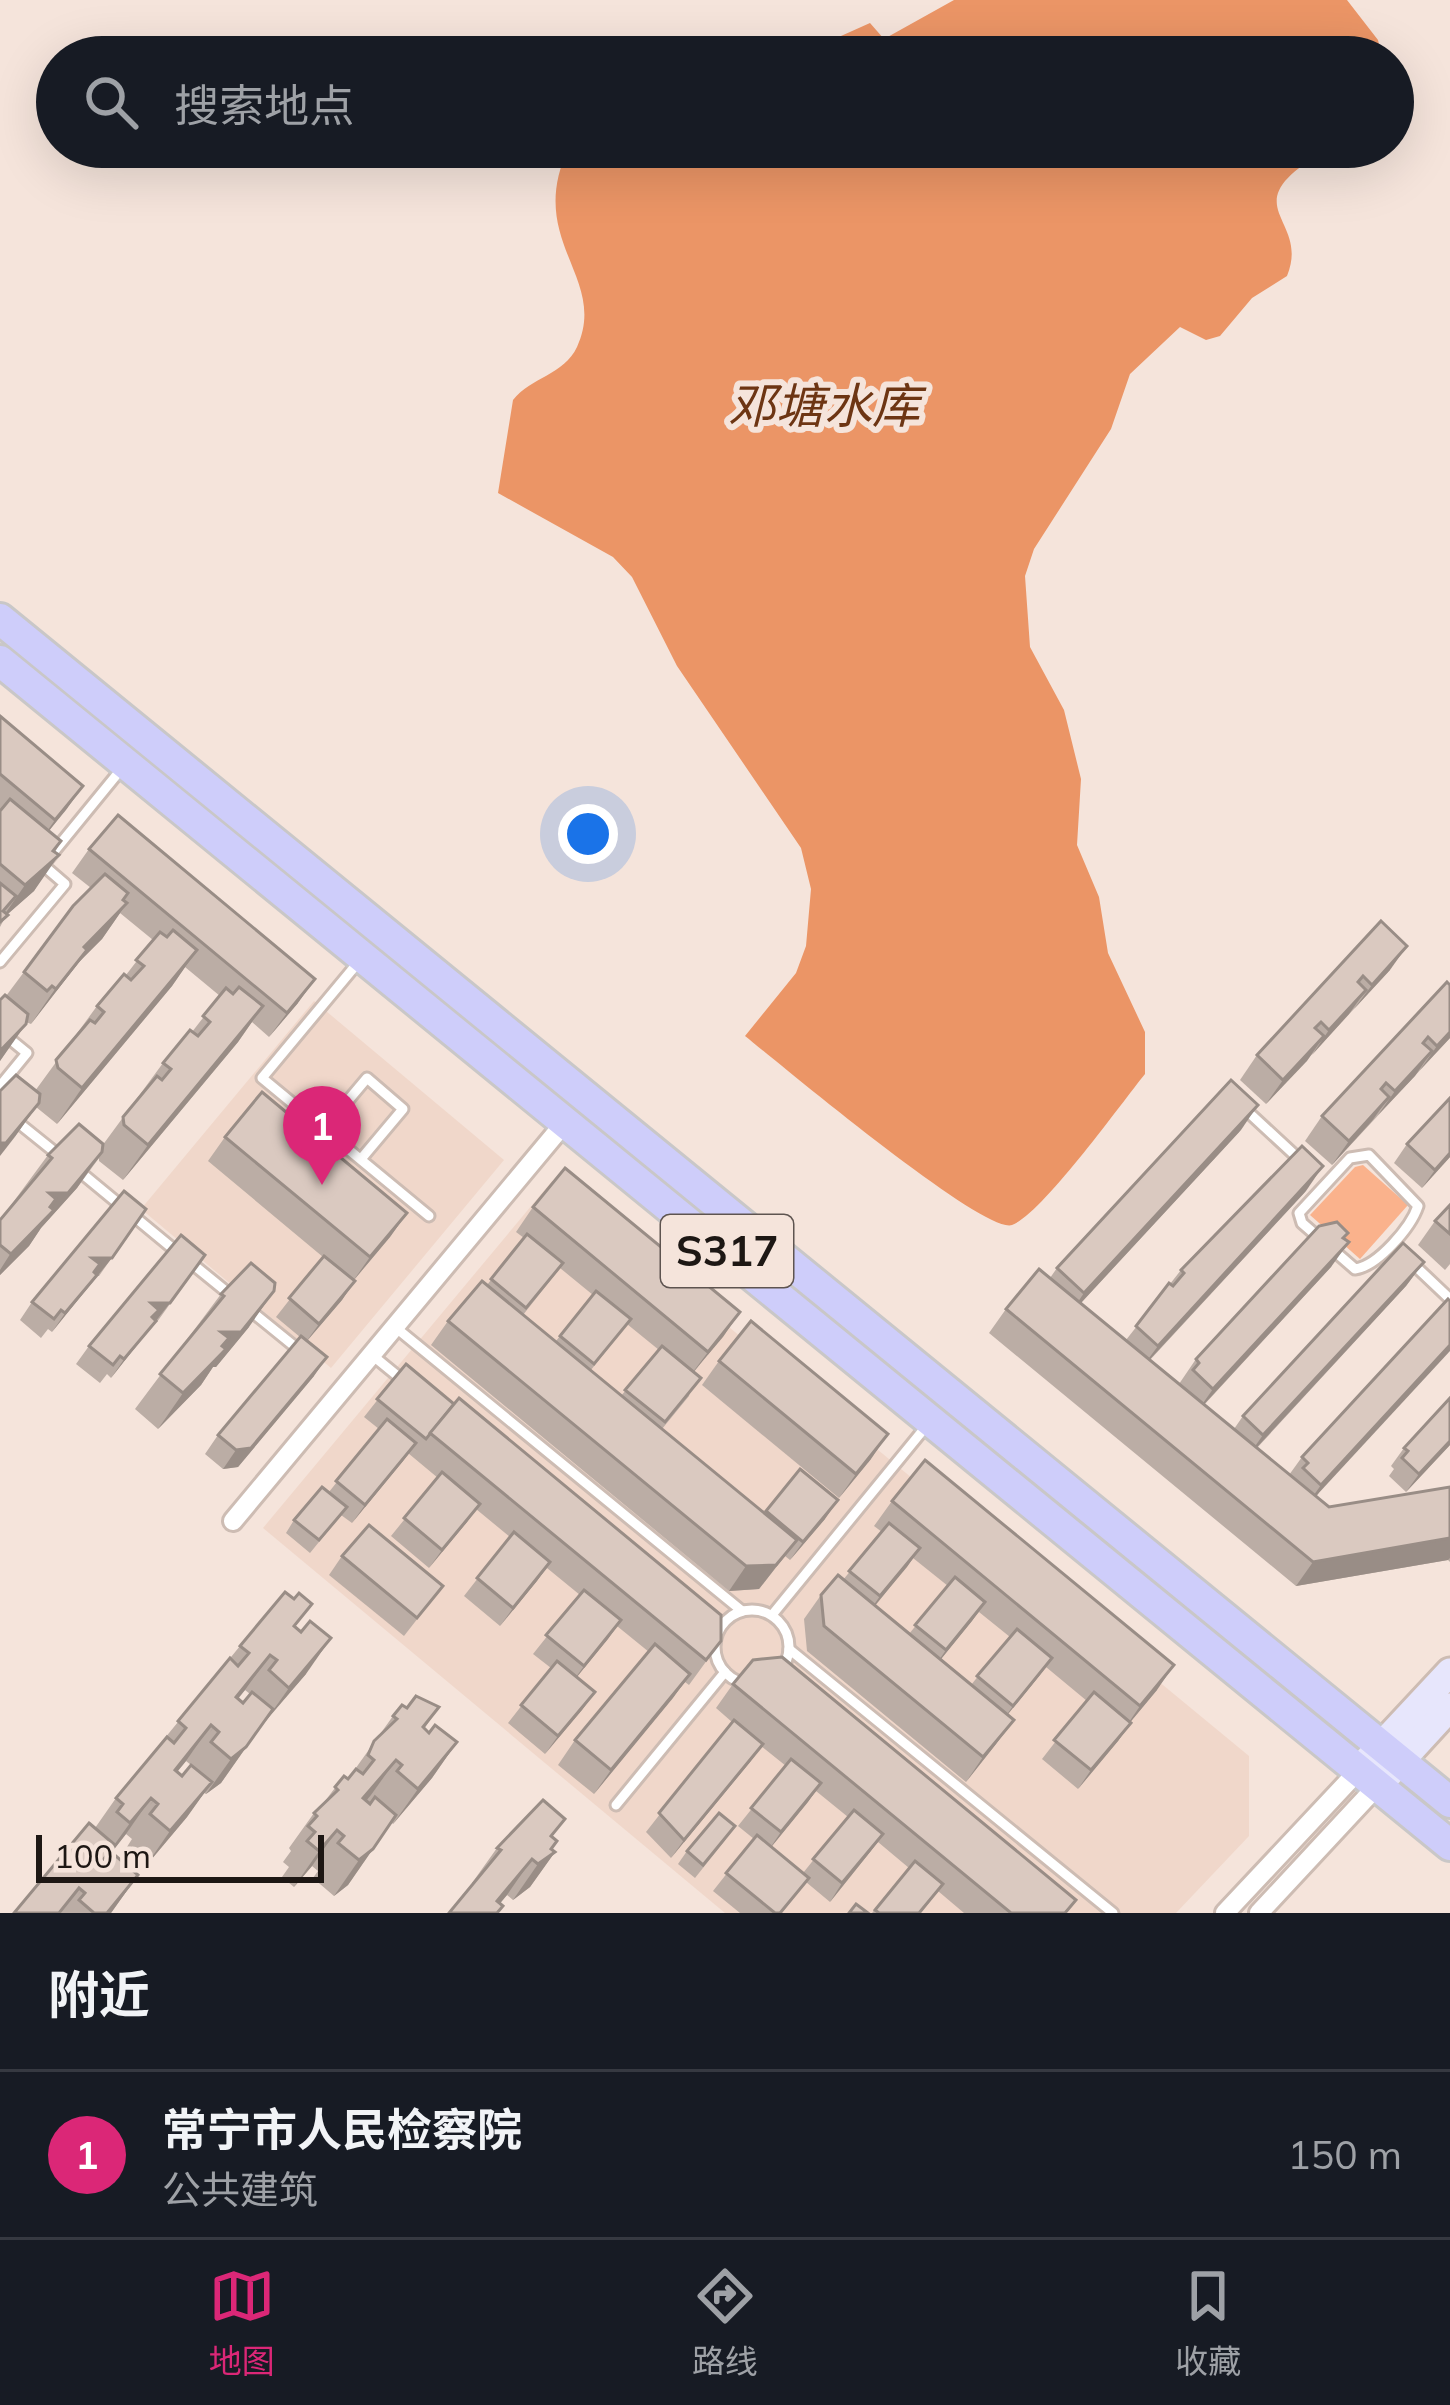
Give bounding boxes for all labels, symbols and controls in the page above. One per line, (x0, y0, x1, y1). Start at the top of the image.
search box (36, 36, 1414, 168)
icon: search (78, 69, 144, 135)
text: 搜索地点 (174, 77, 354, 133)
water label: 邓塘水库 (728, 375, 927, 435)
your location (558, 804, 618, 864)
pin: 1 (283, 1086, 361, 1185)
road number: S317 (661, 1215, 793, 1287)
scale bar (36, 1829, 324, 1882)
text: 100 m (54, 1835, 151, 1876)
text: 附近 (48, 1962, 150, 2026)
text: 常宁市人民检察院 (162, 2101, 522, 2157)
text: 1 (75, 2130, 99, 2179)
text: 150 m (1287, 2130, 1402, 2179)
text: 公共建筑 (162, 2165, 318, 2214)
tab: 地图 (209, 2263, 275, 2383)
tab: 路线 (692, 2263, 758, 2383)
tab: 收藏 (1175, 2263, 1241, 2383)

